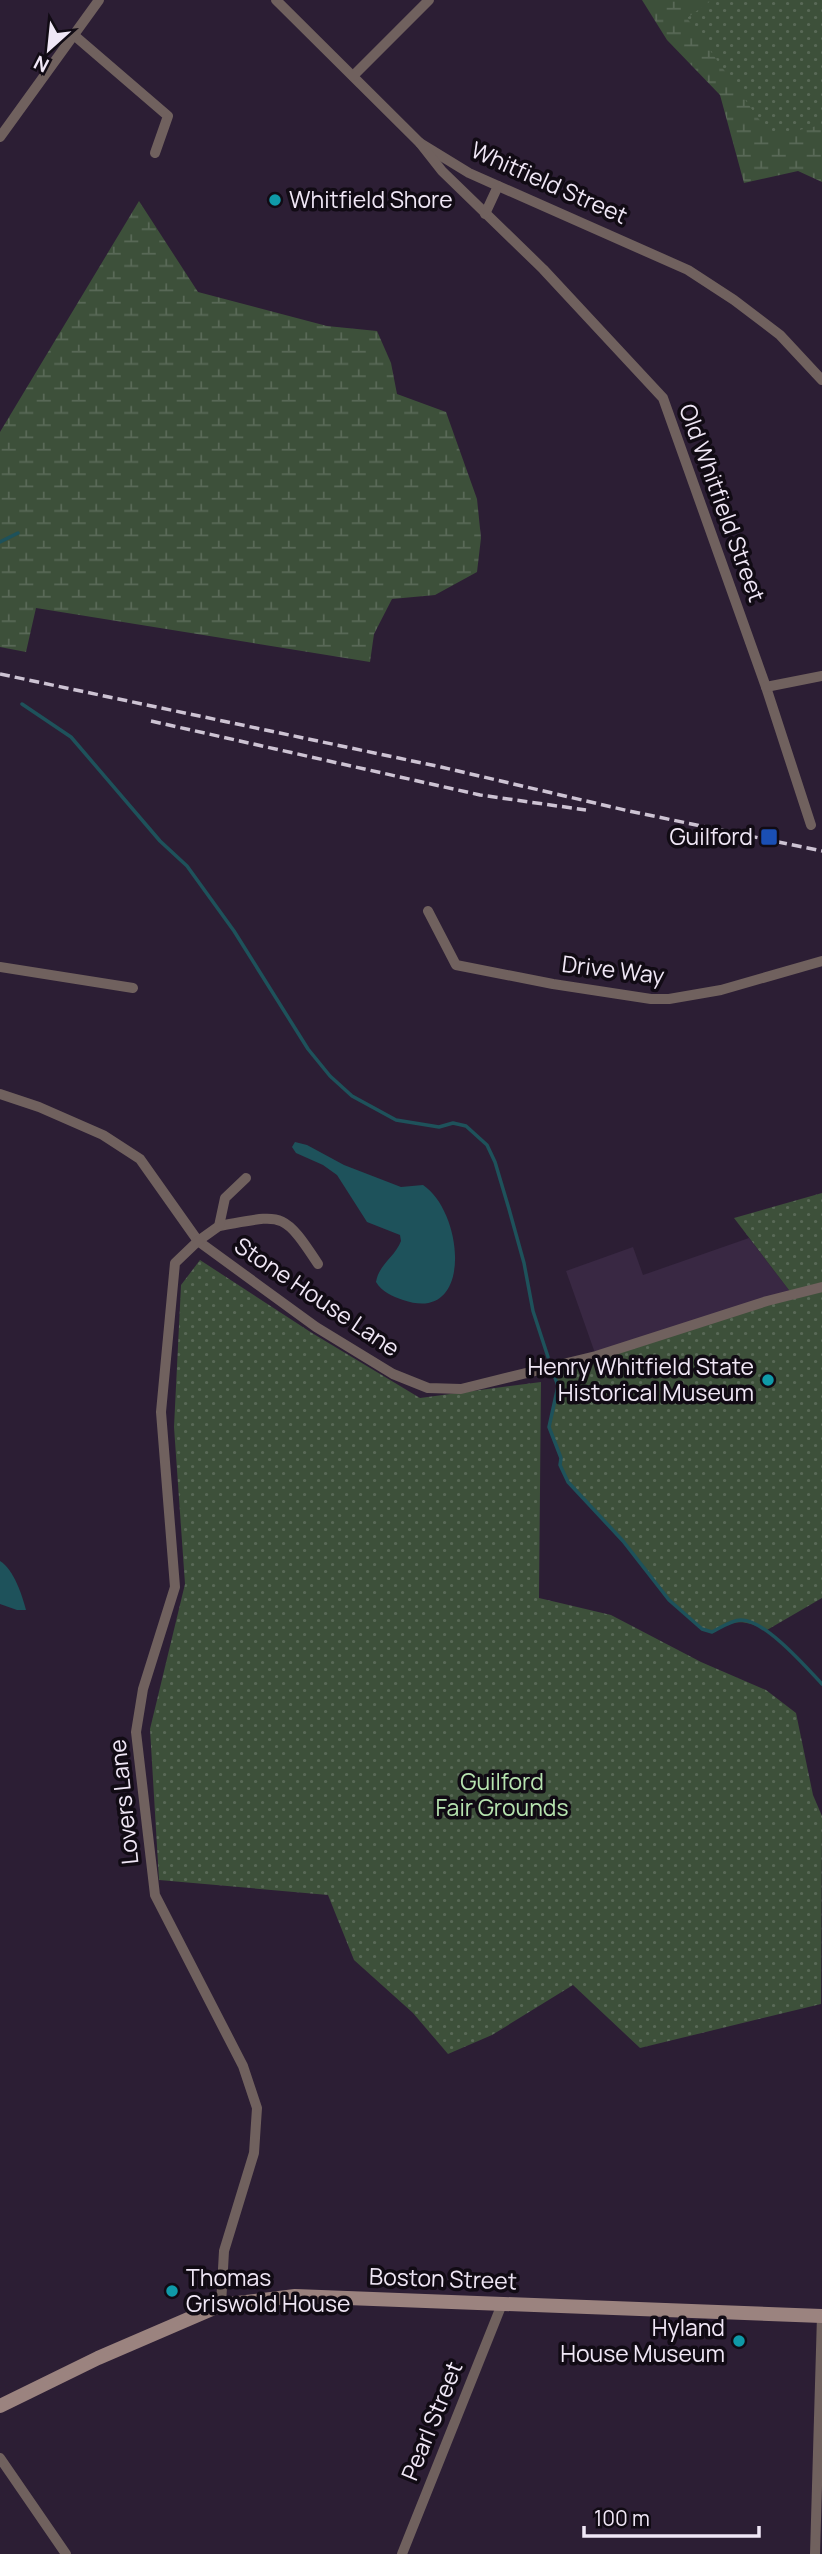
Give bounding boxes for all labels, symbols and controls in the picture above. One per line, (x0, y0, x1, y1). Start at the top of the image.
north arrow (14, 14, 84, 84)
text: N (29, 49, 53, 79)
street label: Whitfield Street (466, 133, 633, 231)
place label: Whitfield Shore (289, 183, 453, 215)
marker: Whitfield Shore (267, 192, 283, 208)
street label: Old Whitfield Street (672, 399, 774, 606)
place label: Guilford (669, 820, 753, 852)
marker: Guilford (759, 827, 779, 847)
street label: Drive Way (560, 947, 666, 991)
street label: Stone House Lane (229, 1229, 406, 1363)
place label: Henry Whitfield State Historical Museum (528, 1350, 754, 1408)
marker: Henry Whitfield State Historical Museum (760, 1372, 776, 1388)
street label: Lovers Lane (101, 1738, 145, 1866)
park label: Guilford Fair Grounds (436, 1765, 569, 1823)
street label: Boston Street (369, 2259, 517, 2297)
place label: Thomas Griswold House (186, 2261, 350, 2319)
marker: Thomas Griswold House (164, 2283, 180, 2299)
place label: Hyland House Museum (560, 2311, 725, 2369)
marker: Hyland House Museum (731, 2333, 747, 2349)
street label: Pearl Street (393, 2356, 469, 2485)
scale bar (584, 2494, 759, 2538)
text: 100 m (594, 2504, 650, 2532)

